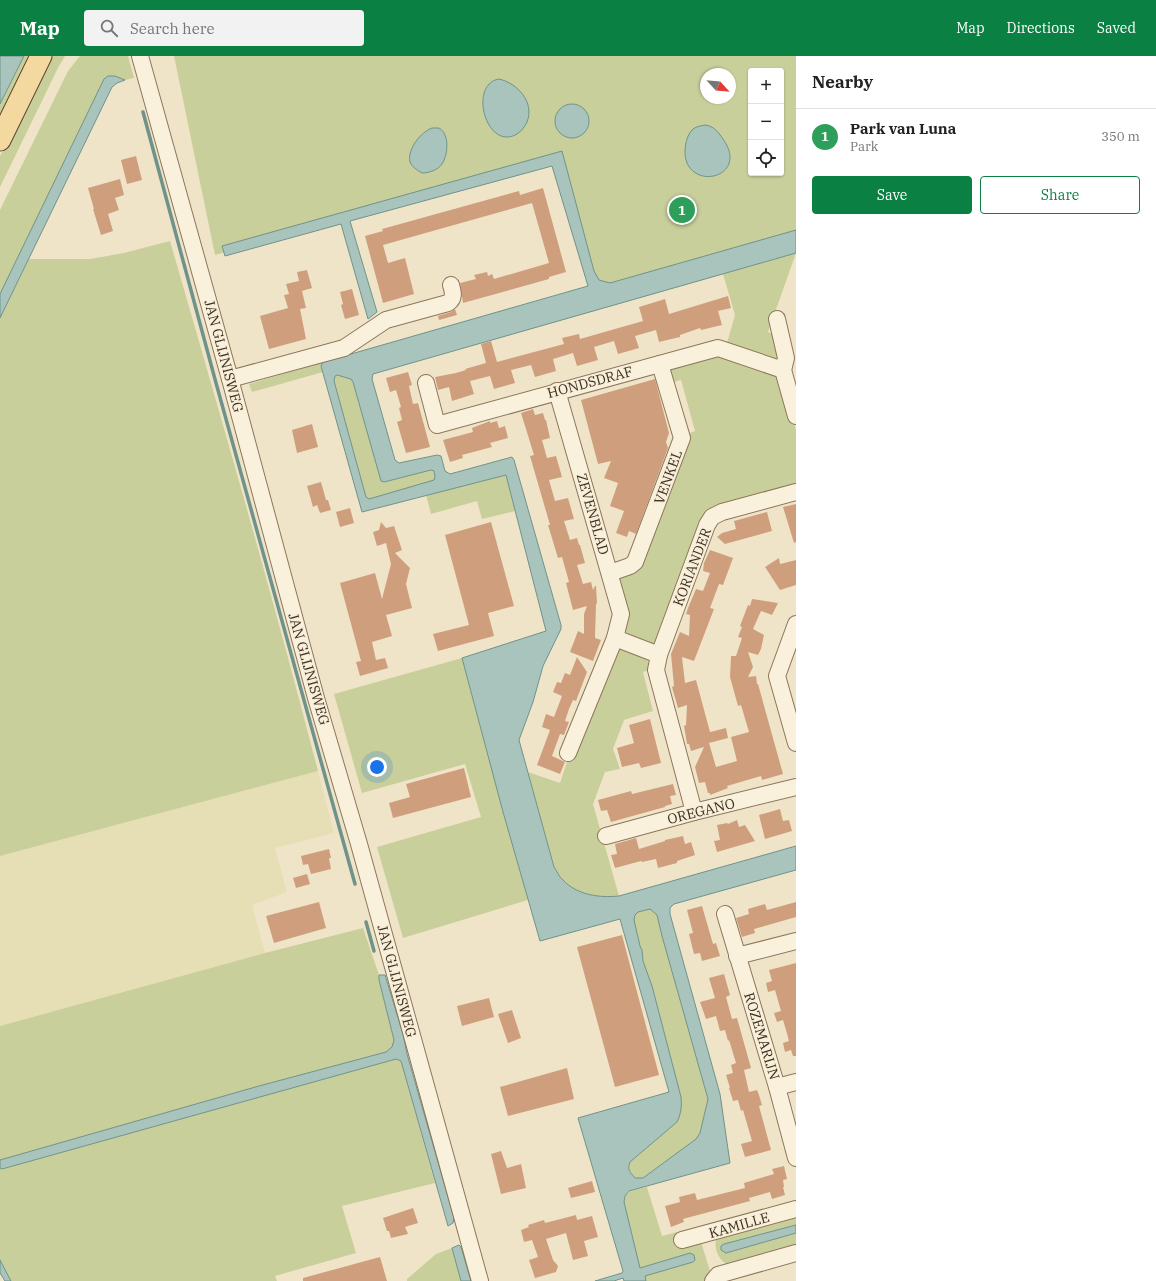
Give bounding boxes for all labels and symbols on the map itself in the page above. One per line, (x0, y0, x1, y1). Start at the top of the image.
north arrow (700, 68, 736, 104)
pin: 1 (669, 195, 695, 225)
street label: JAN GLIJNISWEG (200, 298, 248, 414)
street label: HONDSDRAF (545, 362, 635, 402)
street label: VENKEL (650, 447, 686, 507)
street label: ZEVENBLAD (573, 471, 613, 557)
street label: KORIANDER (669, 525, 715, 609)
street label: JAN GLIJNISWEG (284, 611, 334, 727)
your location (367, 757, 387, 777)
street label: OREGANO (665, 794, 737, 828)
street label: JAN GLIJNISWEG (373, 923, 421, 1039)
street label: ROZEMARIJN (740, 990, 784, 1082)
street label: KAMILLE (707, 1208, 771, 1242)

